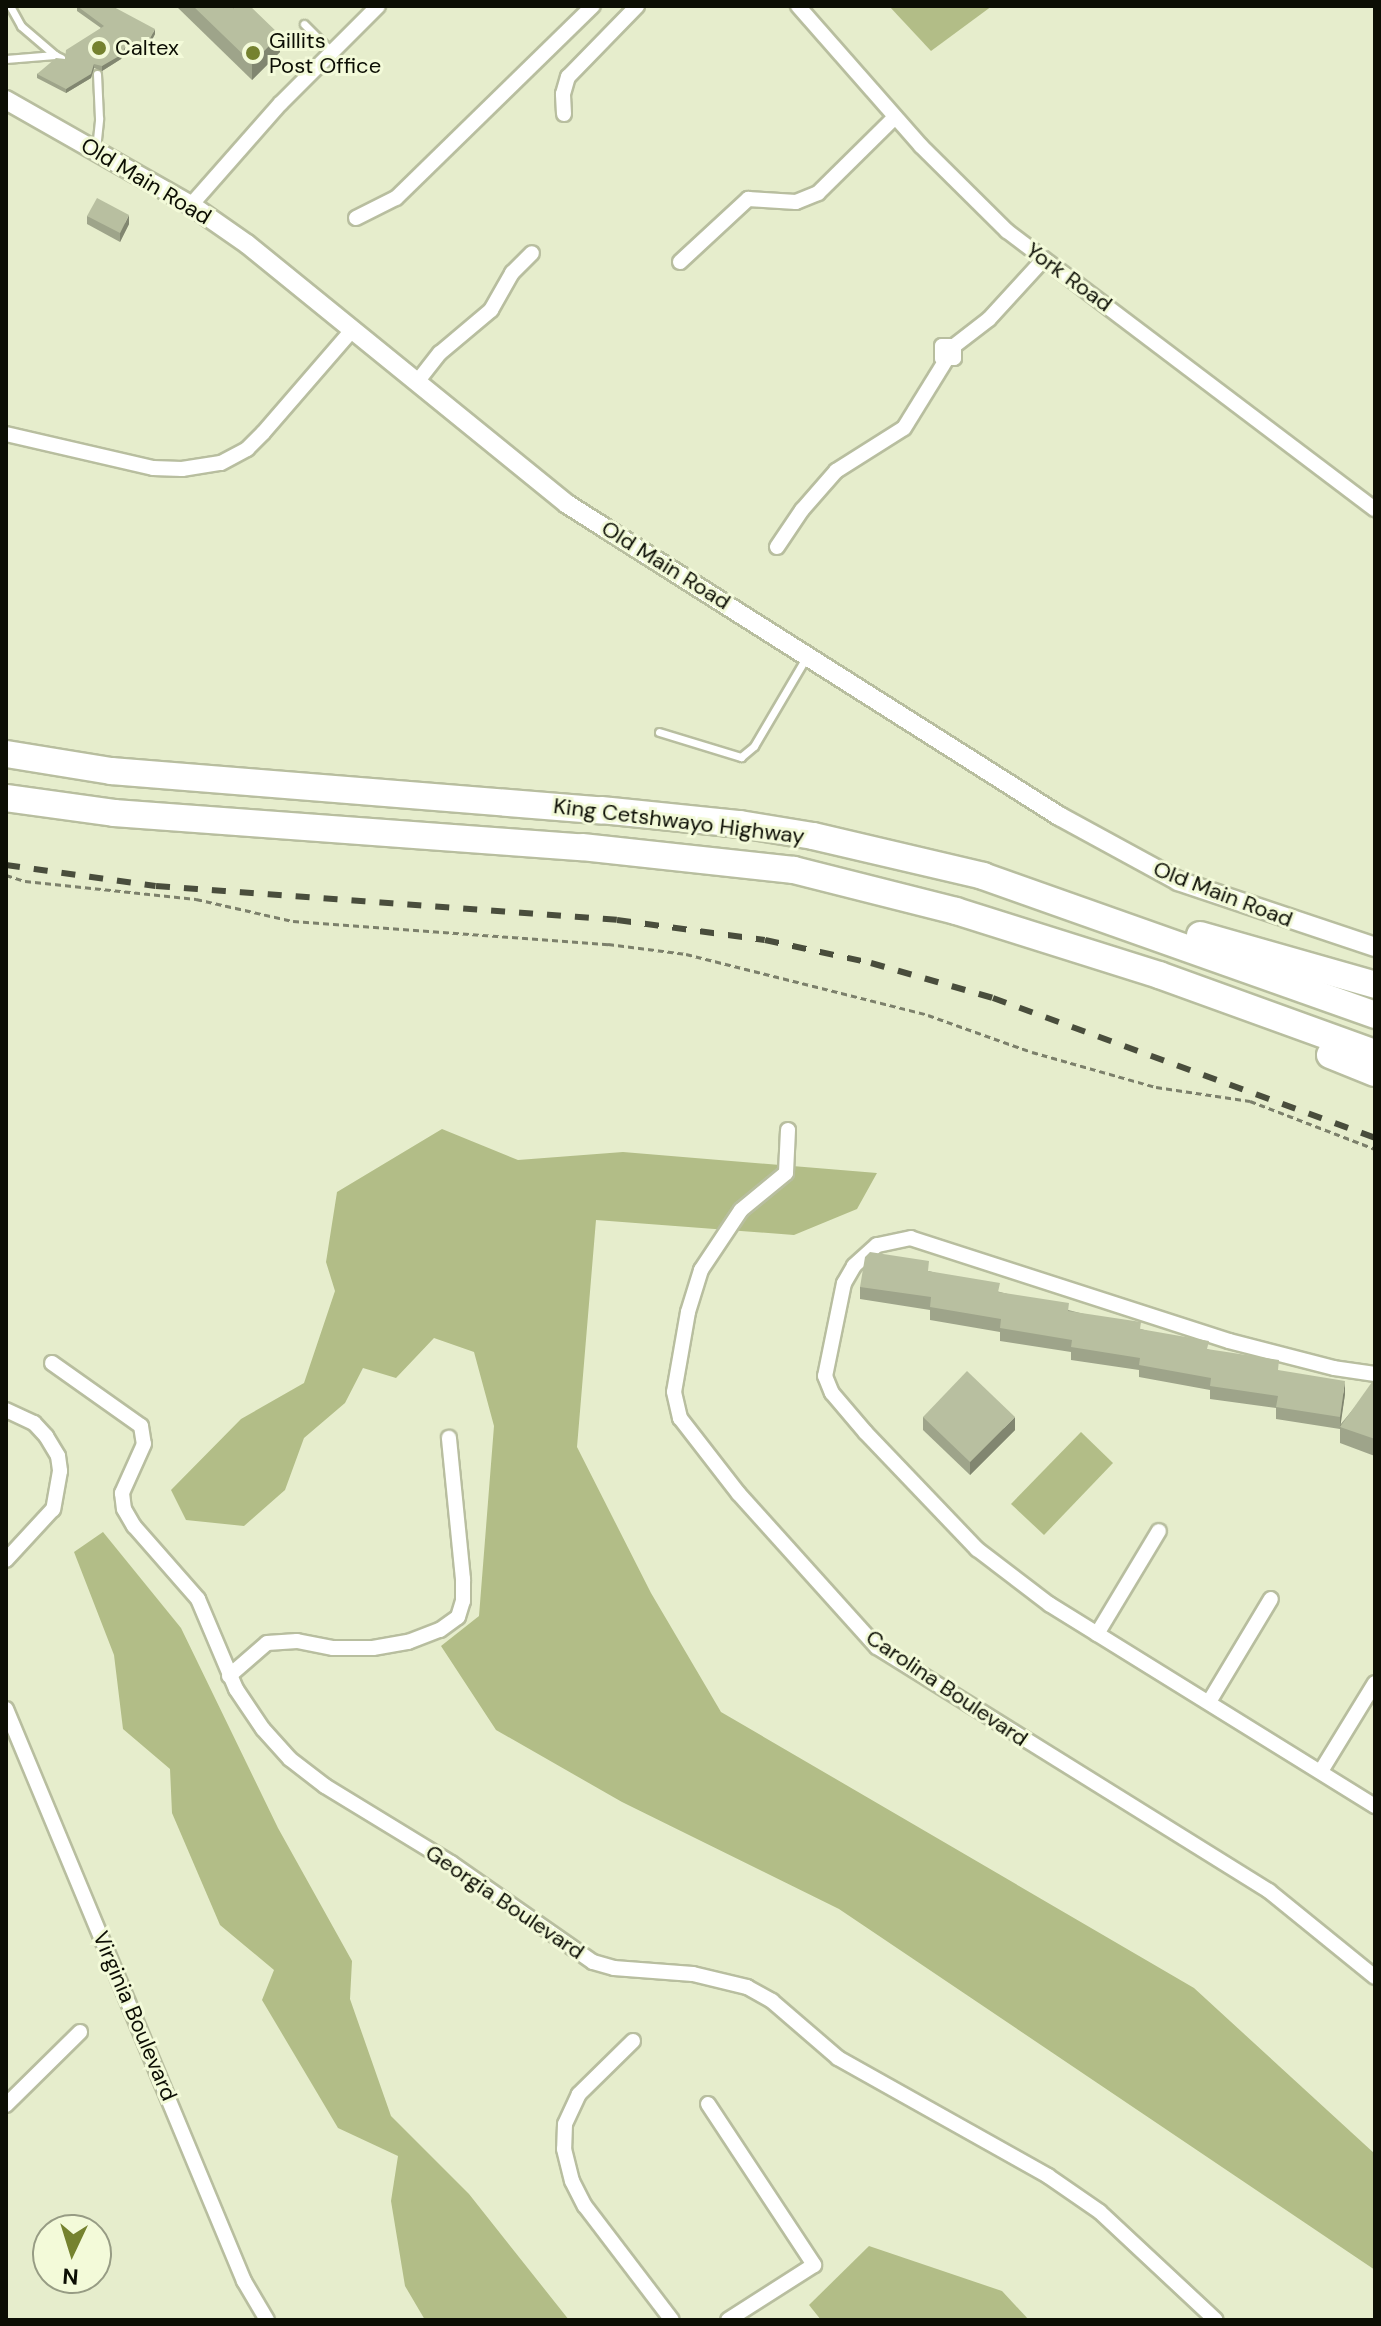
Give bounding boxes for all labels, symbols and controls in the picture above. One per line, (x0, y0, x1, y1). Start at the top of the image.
place label: Gillits Post Office (269, 27, 381, 78)
place label: Caltex (115, 35, 179, 61)
marker: Caltex (90, 39, 108, 57)
marker: Gillits Post Office (244, 44, 262, 62)
street label: Old Main Road (76, 132, 216, 230)
street label: York Road (1021, 237, 1117, 317)
street label: Old Main Road (597, 515, 735, 615)
street label: King Cetshwayo Highway (552, 793, 806, 849)
street label: Old Main Road (1150, 855, 1296, 933)
street label: Carolina Boulevard (861, 1624, 1033, 1752)
street label: Georgia Boulevard (421, 1839, 589, 1965)
street label: Virginia Boulevard (87, 1927, 183, 2105)
north arrow (32, 2214, 112, 2294)
text: N (61, 2261, 79, 2291)

